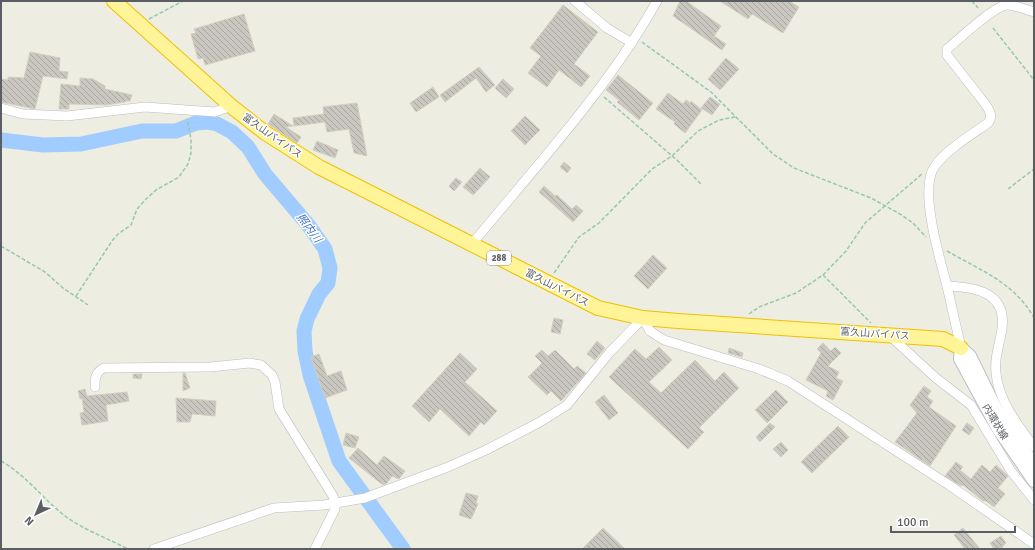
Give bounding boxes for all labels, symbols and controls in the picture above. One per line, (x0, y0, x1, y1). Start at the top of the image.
street label: 富久山バイパス (240, 111, 304, 161)
water label: 照内川 (294, 211, 325, 246)
road number: 288 (487, 251, 511, 265)
street label: 富久山バイパス (523, 267, 591, 309)
street label: 富久山バイパス (840, 326, 910, 342)
street label: 内環状線 (980, 402, 1010, 442)
north arrow (16, 494, 56, 534)
scale bar (891, 508, 1015, 534)
text: N (22, 513, 37, 528)
text: 100 m (897, 515, 929, 530)

